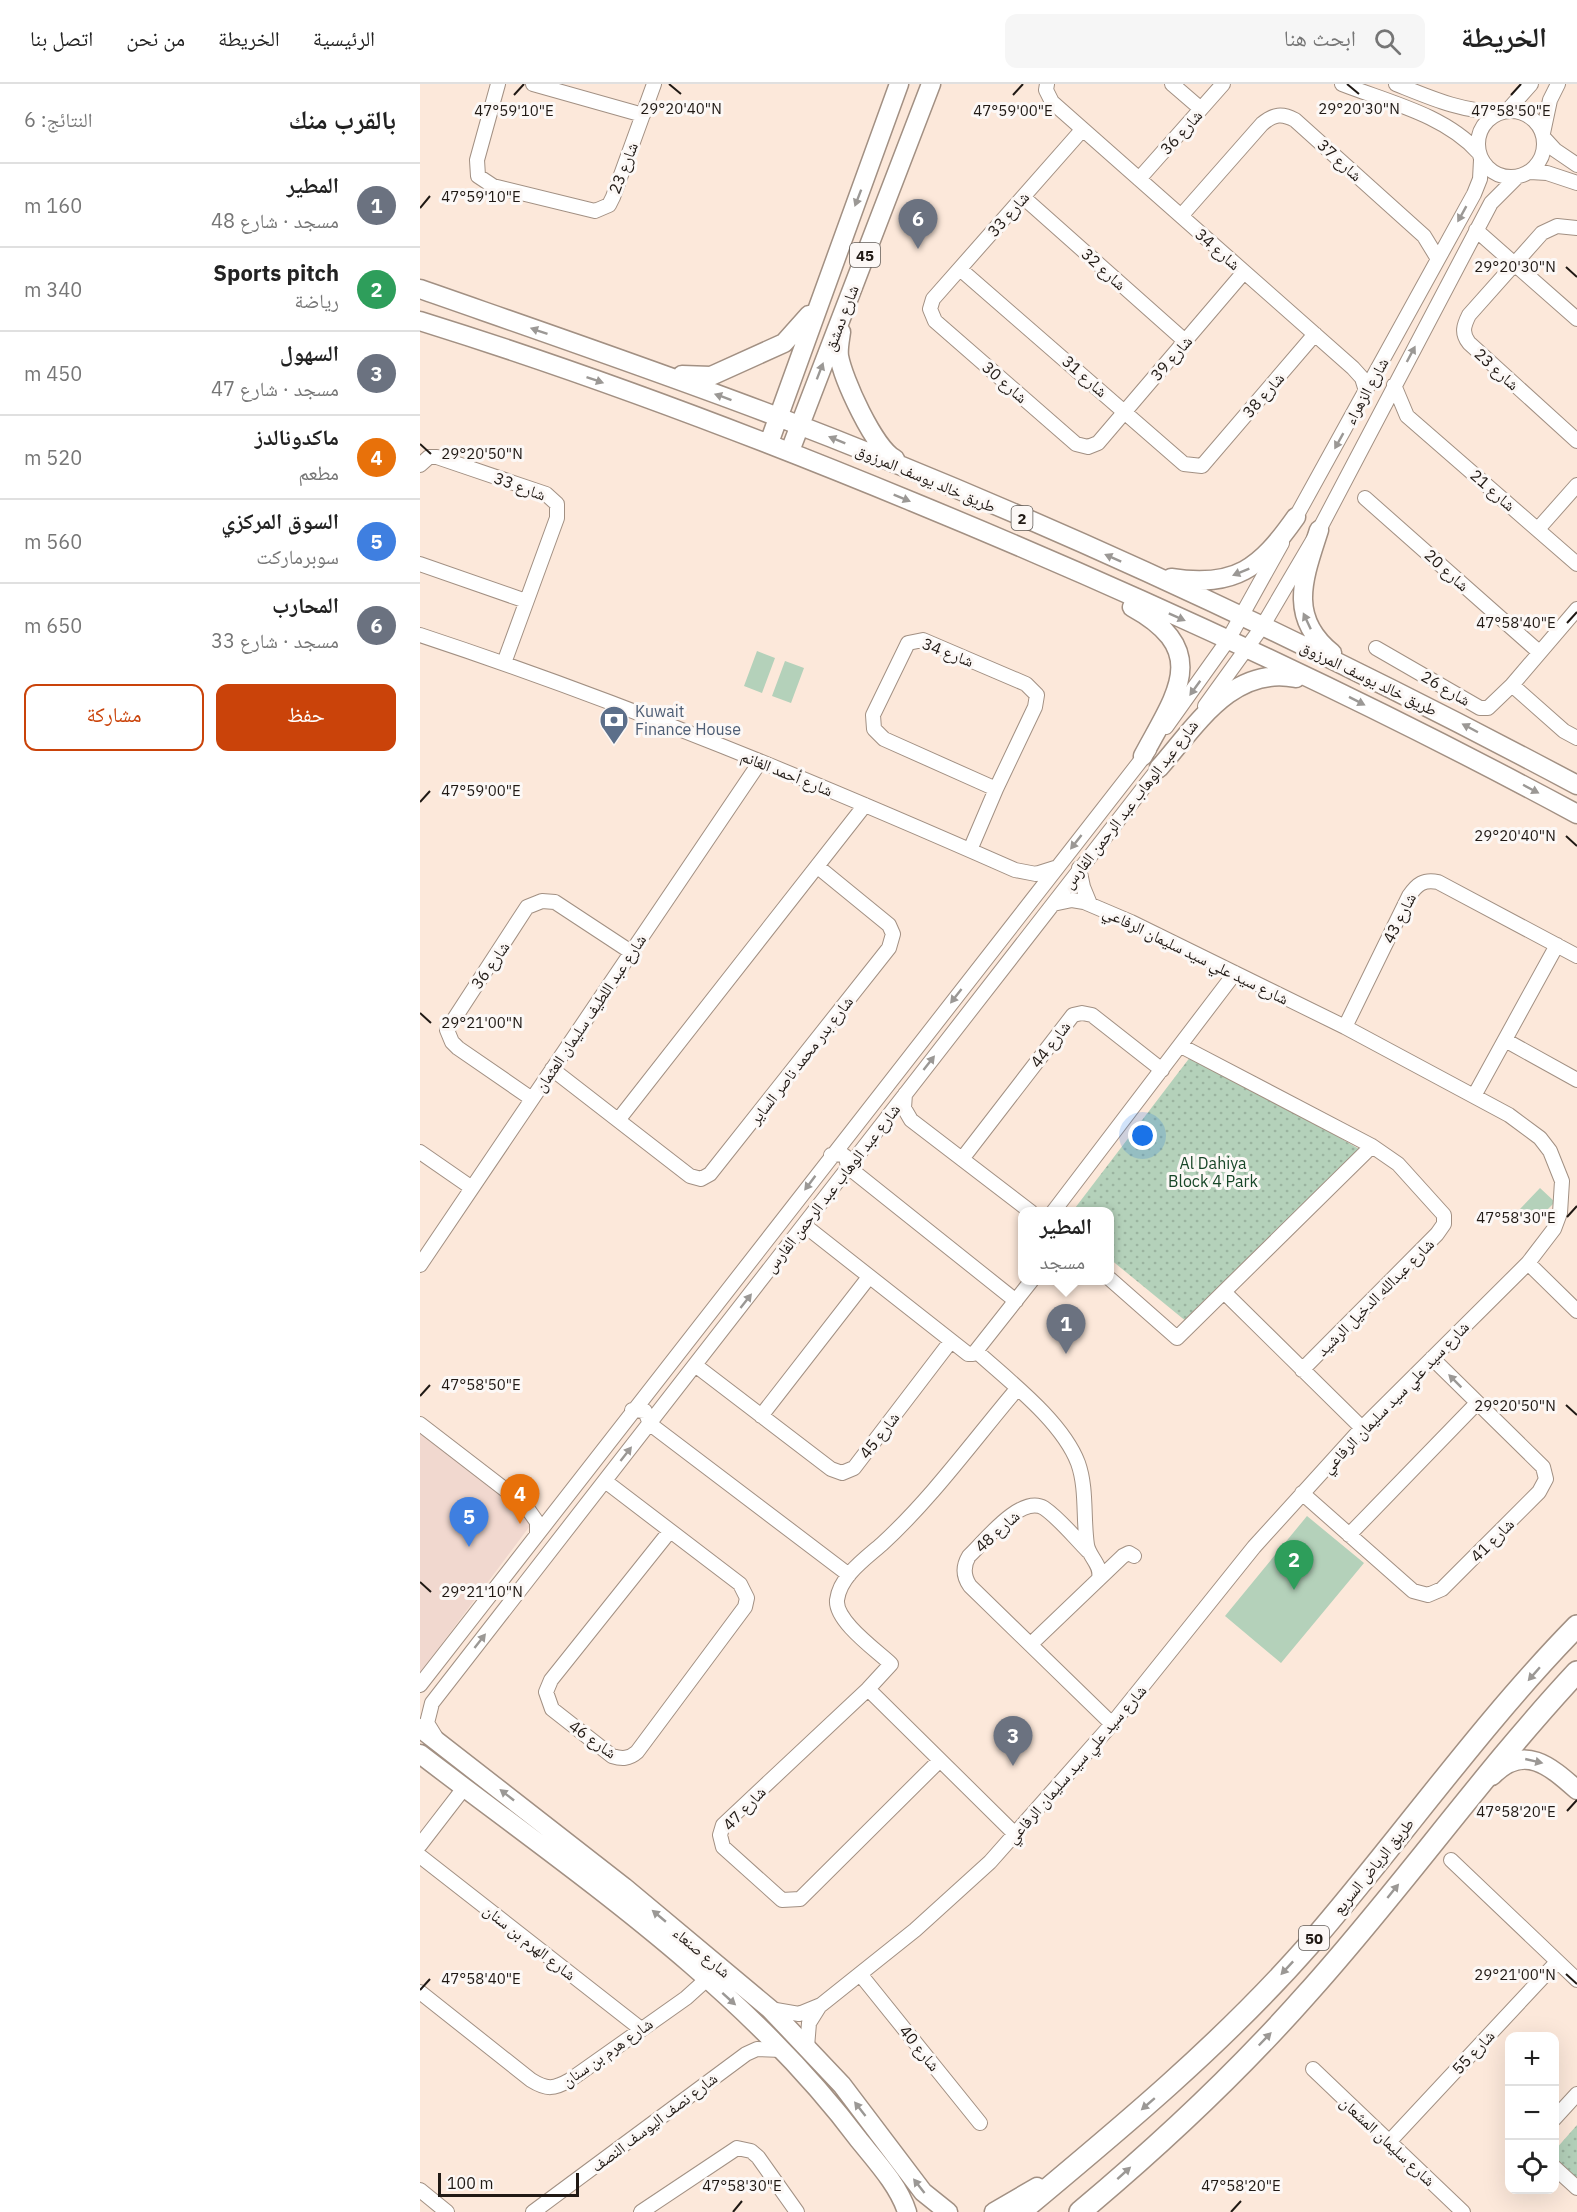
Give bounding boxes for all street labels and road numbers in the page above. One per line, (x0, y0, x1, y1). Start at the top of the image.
street label: شارع 36 (1156, 105, 1207, 159)
street label: شارع 37 (1313, 135, 1367, 186)
street label: شارع 23 (604, 139, 643, 197)
street label: شارع 33 (983, 187, 1034, 241)
street label: شارع 34 (1191, 224, 1245, 275)
road number: 45 (850, 243, 880, 267)
street label: شارع 32 (1077, 244, 1131, 295)
street label: شارع دمشق (819, 282, 864, 354)
street label: شارع 39 (1146, 331, 1197, 385)
street label: شارع 23 (1470, 344, 1524, 395)
street label: شارع 31 (1058, 351, 1112, 402)
street label: شارع الزهراء (1339, 354, 1393, 428)
street label: شارع 30 (978, 357, 1032, 408)
street label: شارع 38 (1238, 368, 1289, 422)
street label: طريق خالد يوسف المرزوق (853, 439, 999, 517)
street label: شارع 21 (1466, 465, 1520, 516)
street label: شارع 33 (491, 467, 549, 505)
road number: 2 (1012, 506, 1032, 530)
street label: شارع 20 (1420, 545, 1474, 596)
street label: شارع 34 (919, 633, 977, 672)
street label: طريق خالد يوسف المرزوق (1297, 636, 1441, 721)
street label: شارع 26 (1417, 666, 1474, 711)
street label: شارع عبد الوهاب عبد الرحمن الفارس (1058, 716, 1203, 893)
street label: شارع أحمد الغانم (738, 746, 836, 801)
street label: شارع 43 (1378, 890, 1421, 947)
street label: شارع سيد علي سيد سليمان الرفاعي (1099, 901, 1292, 1011)
street label: شارع عبد اللطيف سليمان العثمان (530, 930, 651, 1096)
street label: شارع 36 (466, 937, 514, 993)
street label: شارع بدر محمد ناصر الساير (744, 992, 858, 1129)
street label: شارع 44 (1026, 1017, 1075, 1072)
street label: شارع عبد الوهاب عبد الرحمن الفارس (760, 1100, 905, 1277)
street label: شارع عبدالله الدخيل الرشيد (1312, 1234, 1439, 1361)
street label: شارع سيد علي سيد سليمان الرفاعي (1317, 1317, 1475, 1479)
street label: شارع 45 (855, 1408, 904, 1463)
street label: شارع 48 (970, 1506, 1024, 1557)
street label: شارع 41 (1466, 1514, 1519, 1567)
street label: شارع سيد علي سيد سليمان الرفاعي (1002, 1681, 1153, 1849)
street label: شارع 46 (565, 1715, 621, 1763)
street label: شارع 47 (718, 1782, 770, 1835)
street label: طريق الرياض السريع (1328, 1814, 1419, 1919)
street label: شارع الهرم بن سنان (479, 1900, 580, 1985)
street label: شارع صنعاء (668, 1922, 735, 1983)
road number: 50 (1299, 1926, 1329, 1950)
street label: شارع هرم بن سنان (558, 2013, 657, 2092)
street label: شارع 40 (895, 2021, 945, 2076)
street label: شارع 55 (1447, 2026, 1499, 2079)
street label: شارع نصف اليوسف النصف (587, 2068, 722, 2177)
street label: شارع سليمان المشعان (1336, 2092, 1440, 2191)

